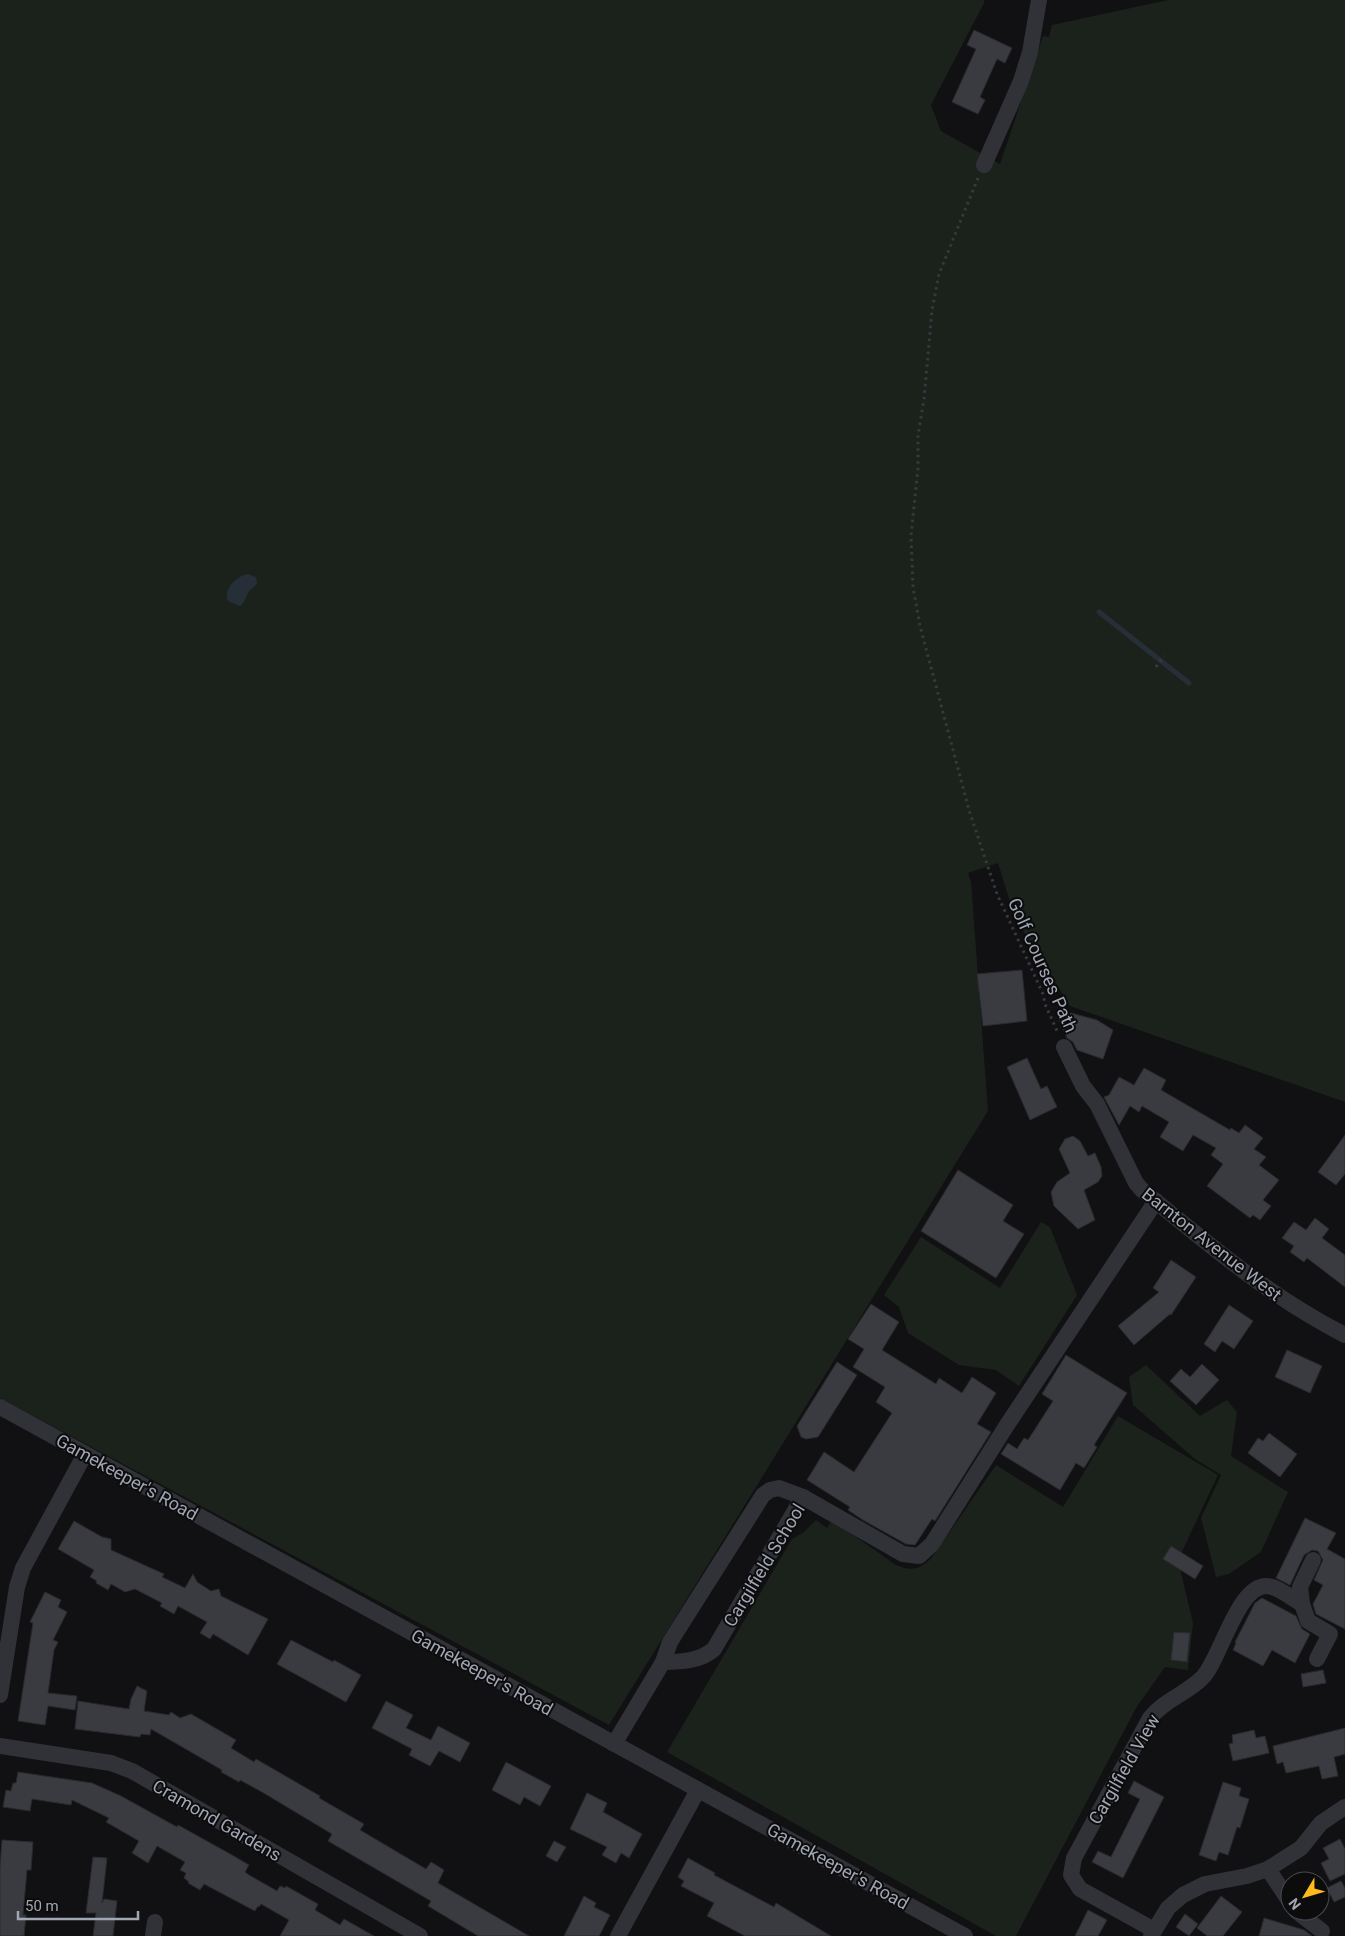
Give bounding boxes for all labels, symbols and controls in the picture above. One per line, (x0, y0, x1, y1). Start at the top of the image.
street label: Golf Courses Path (1004, 894, 1082, 1036)
street label: Barnton Avenue West (1138, 1183, 1286, 1305)
street label: Gamekeeper's Road (52, 1429, 202, 1525)
street label: Cargilfield School (719, 1500, 809, 1630)
street label: Gamekeeper's Road (407, 1624, 557, 1720)
street label: Cargilfield View (1084, 1710, 1164, 1828)
street label: Cramond Gardens (149, 1775, 285, 1865)
street label: Gamekeeper's Road (763, 1818, 913, 1914)
north arrow (1280, 1871, 1330, 1921)
scale bar (18, 1888, 138, 1920)
text: N (1285, 1895, 1304, 1913)
text: 50 m (25, 1897, 59, 1915)

